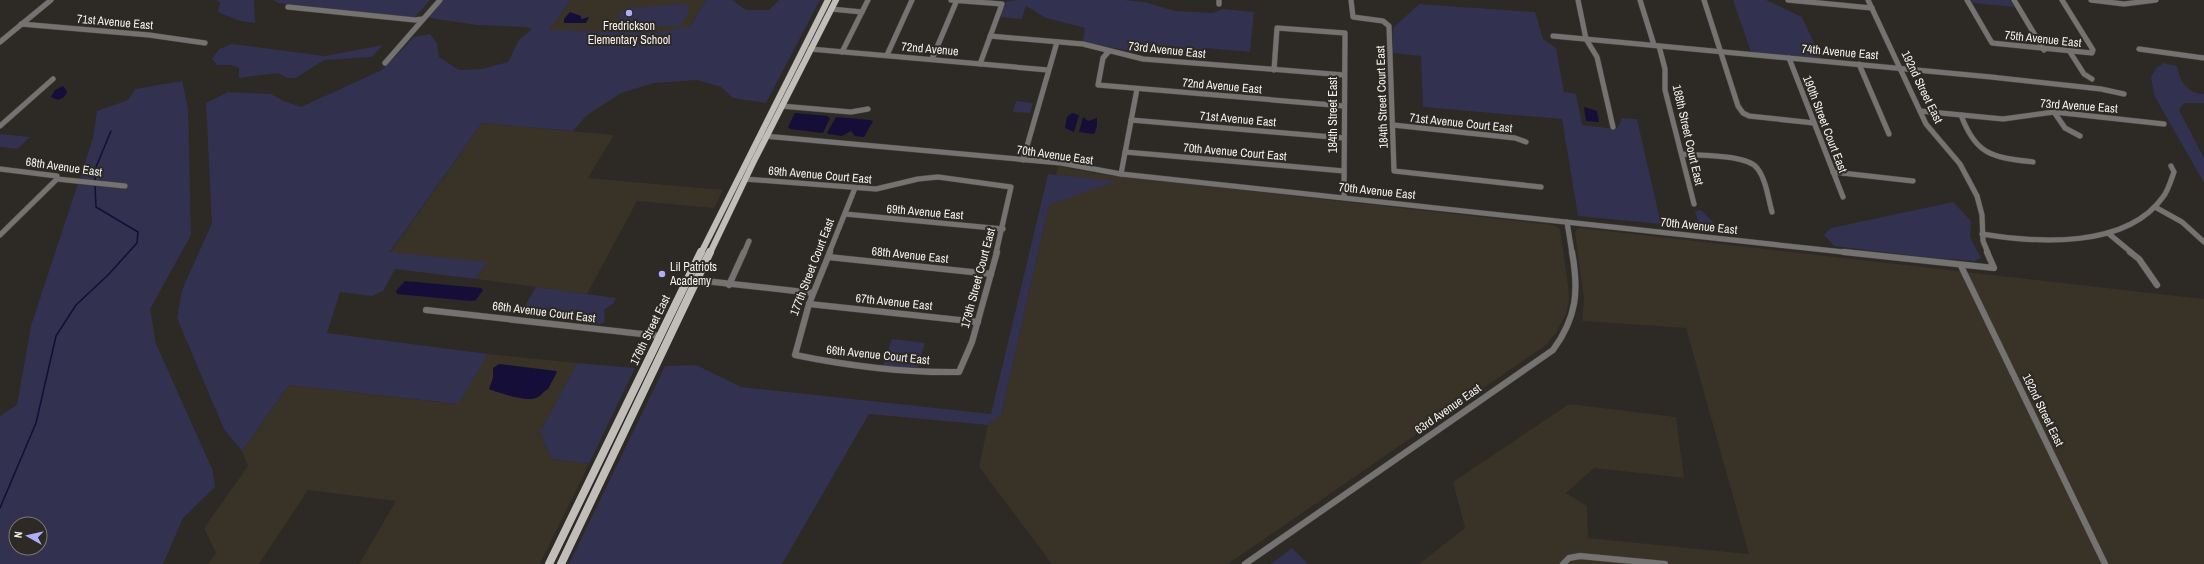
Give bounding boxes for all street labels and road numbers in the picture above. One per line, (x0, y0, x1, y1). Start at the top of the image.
street label: 71st Avenue East (76, 11, 154, 33)
street label: 75th Avenue East (2004, 27, 2082, 51)
street label: 73rd Avenue East (1128, 38, 1207, 62)
street label: 72nd Avenue (901, 39, 959, 59)
street label: 74th Avenue East (1801, 41, 1879, 63)
street label: 184th Street Court East (1372, 45, 1392, 149)
street label: 192nd Street East (1898, 48, 1947, 126)
street label: 190th Street Court East (1799, 73, 1851, 175)
street label: 72nd Avenue East (1182, 75, 1263, 97)
street label: 184th Street East (1325, 77, 1341, 153)
street label: 188th Street Court East (1669, 83, 1707, 187)
street label: 73rd Avenue East (2040, 95, 2118, 117)
street label: 71st Avenue East (1199, 108, 1277, 130)
street label: 71st Avenue Court East (1409, 110, 1513, 136)
street label: 70th Avenue Court East (1183, 140, 1288, 165)
street label: 70th Avenue East (1016, 142, 1094, 168)
street label: 68th Avenue East (25, 154, 103, 180)
street label: 69th Avenue Court East (768, 163, 873, 188)
street label: 70th Avenue East (1338, 179, 1416, 203)
street label: 69th Avenue East (886, 201, 964, 223)
street label: 70th Avenue East (1660, 214, 1738, 238)
street label: 177th Street Court East (786, 216, 838, 318)
street label: 179th Street Court East (957, 226, 999, 330)
street label: 68th Avenue East (871, 243, 949, 267)
street label: 67th Avenue East (855, 290, 933, 314)
street label: 176th Street East (626, 292, 674, 368)
street label: 66th Avenue Court East (492, 298, 597, 326)
street label: 66th Avenue Court East (826, 342, 931, 368)
street label: 192nd Street East (2019, 371, 2068, 449)
street label: 63rd Avenue East (1412, 380, 1485, 438)

